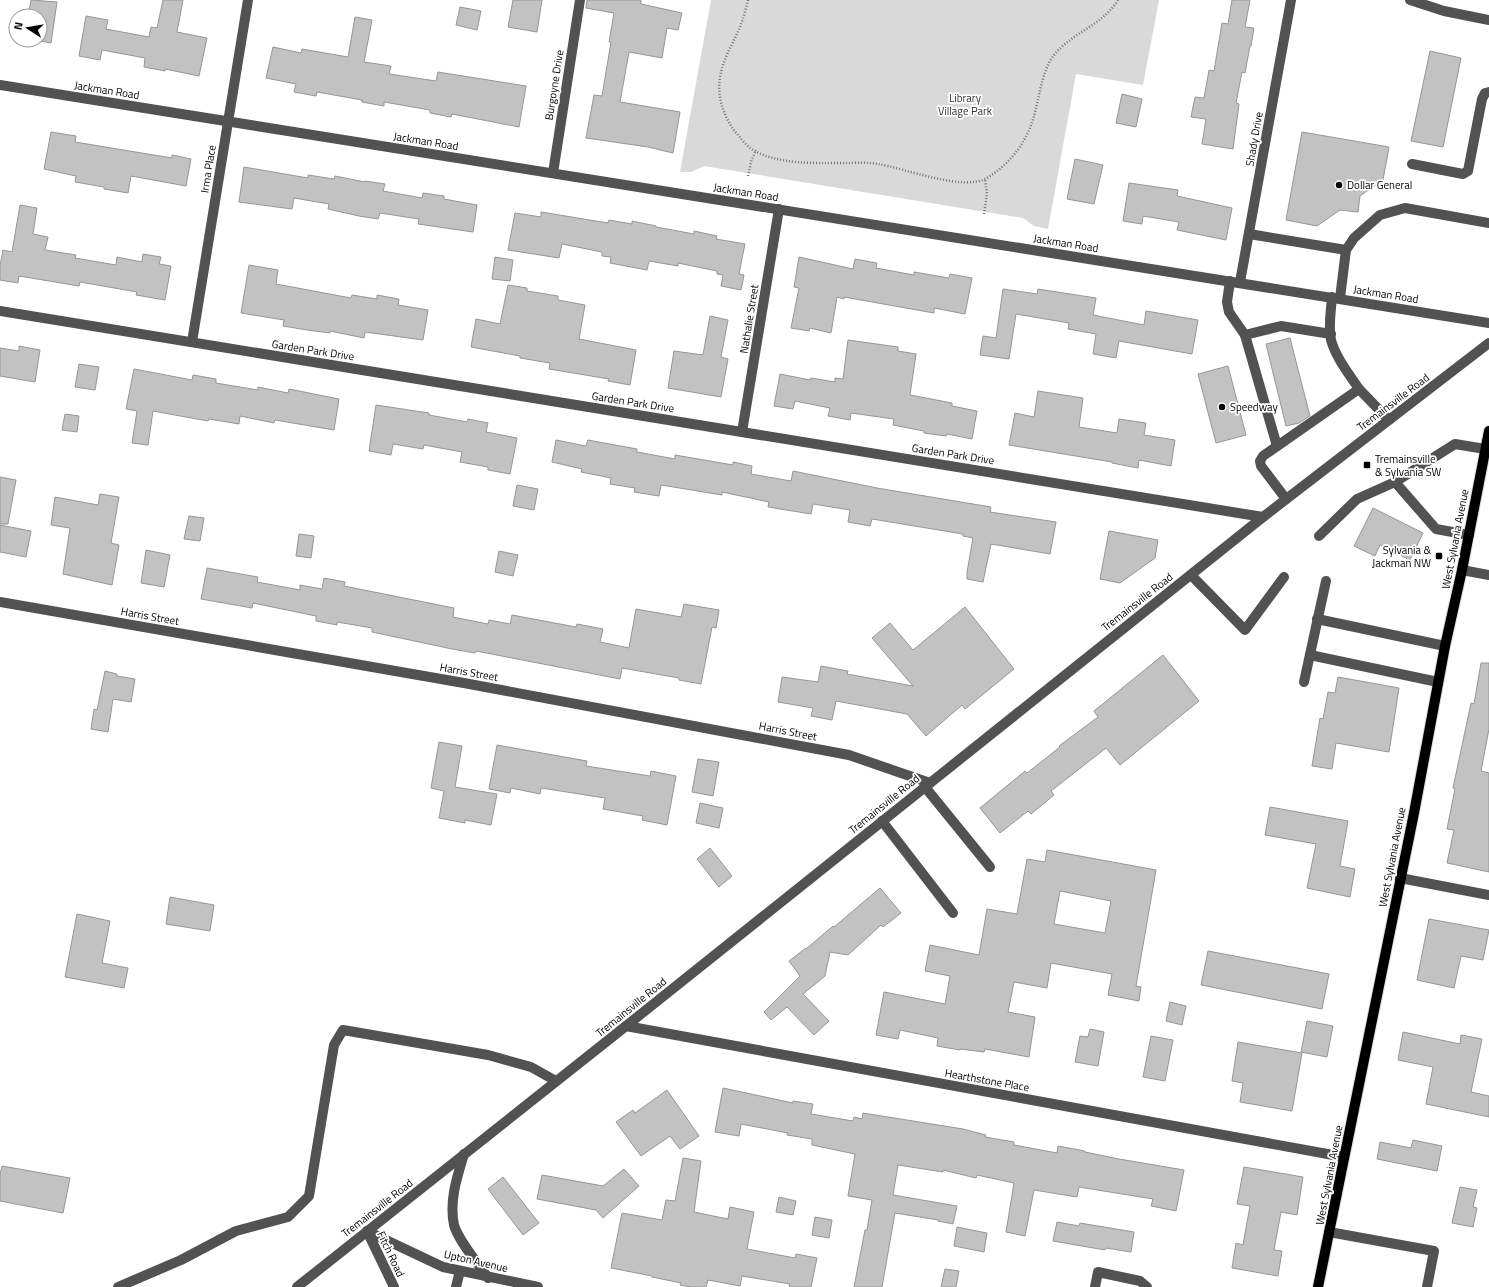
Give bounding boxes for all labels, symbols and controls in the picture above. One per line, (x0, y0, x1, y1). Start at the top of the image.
north arrow (8, 8, 48, 48)
text: N (10, 21, 27, 31)
street label: Burgoyne Drive (541, 48, 568, 121)
street label: Jackman Road (73, 77, 141, 103)
park label: Library Village Park (938, 90, 993, 119)
street label: Shady Drive (1241, 110, 1267, 167)
street label: Jackman Road (392, 128, 460, 154)
street label: Irma Place (196, 143, 220, 194)
place label: Dollar General (1347, 177, 1412, 193)
street label: Jackman Road (712, 179, 780, 205)
marker: Dollar General (1334, 180, 1344, 190)
street label: Jackman Road (1032, 230, 1100, 256)
street label: Jackman Road (1352, 281, 1420, 307)
street label: Nathalie Street (736, 283, 762, 355)
street label: Garden Park Drive (271, 336, 356, 364)
street label: Tremainsville Road (1354, 369, 1433, 434)
street label: Garden Park Drive (591, 388, 676, 416)
place label: Speedway (1230, 399, 1278, 415)
marker: Speedway (1217, 402, 1227, 412)
street label: Garden Park Drive (911, 440, 996, 468)
place label: Tremainsville & Sylvania SW (1375, 451, 1442, 480)
marker: Tremainsville & Sylvania SW (1362, 460, 1372, 470)
street label: West Sylvania Avenue (1437, 487, 1473, 590)
place label: Sylvania & Jackman NW (1372, 542, 1431, 571)
marker: Sylvania & Jackman NW (1434, 551, 1444, 561)
street label: Tremainsville Road (1098, 569, 1176, 635)
street label: Harris Street (120, 603, 180, 629)
street label: Harris Street (439, 659, 499, 685)
street label: Harris Street (758, 718, 819, 744)
street label: Tremainsville Road (845, 770, 923, 838)
street label: West Sylvania Avenue (1374, 805, 1410, 908)
street label: Tremainsville Road (592, 973, 670, 1041)
street label: Hearthstone Place (943, 1065, 1031, 1095)
street label: West Sylvania Avenue (1311, 1123, 1347, 1226)
street label: Tremainsville Road (338, 1175, 416, 1241)
street label: Fitch Road (373, 1228, 409, 1280)
street label: Upton Avenue (442, 1246, 510, 1276)

